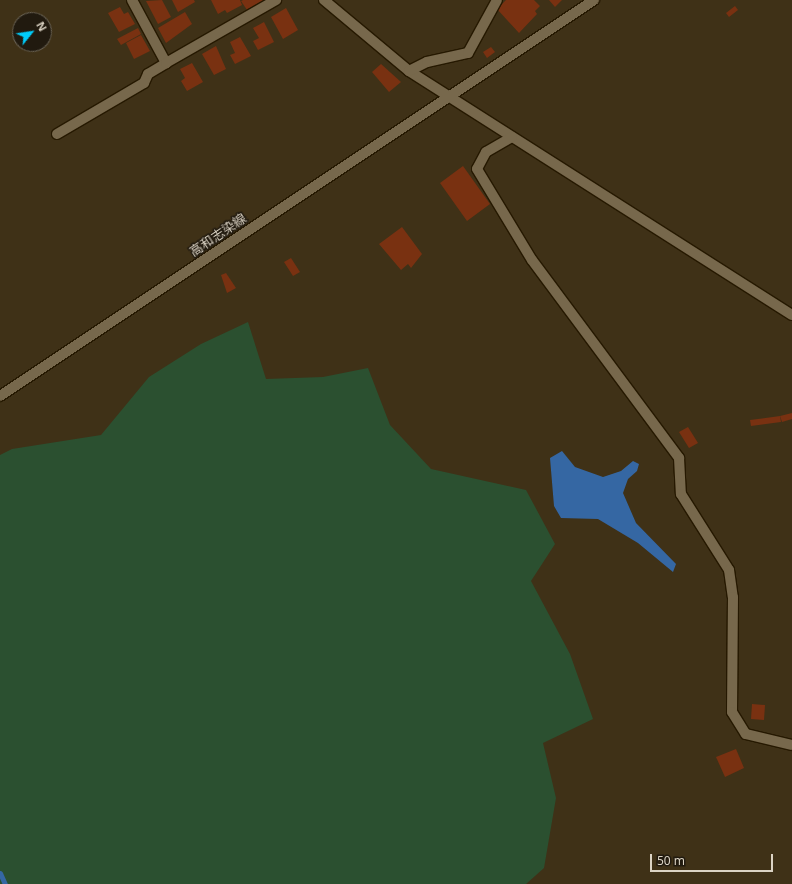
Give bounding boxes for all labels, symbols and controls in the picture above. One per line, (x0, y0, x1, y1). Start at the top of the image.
north arrow (12, 12, 52, 52)
text: N (33, 19, 51, 34)
street label: 高和志染線 (187, 210, 249, 260)
scale bar (652, 846, 775, 872)
text: 50 m (657, 852, 685, 869)

